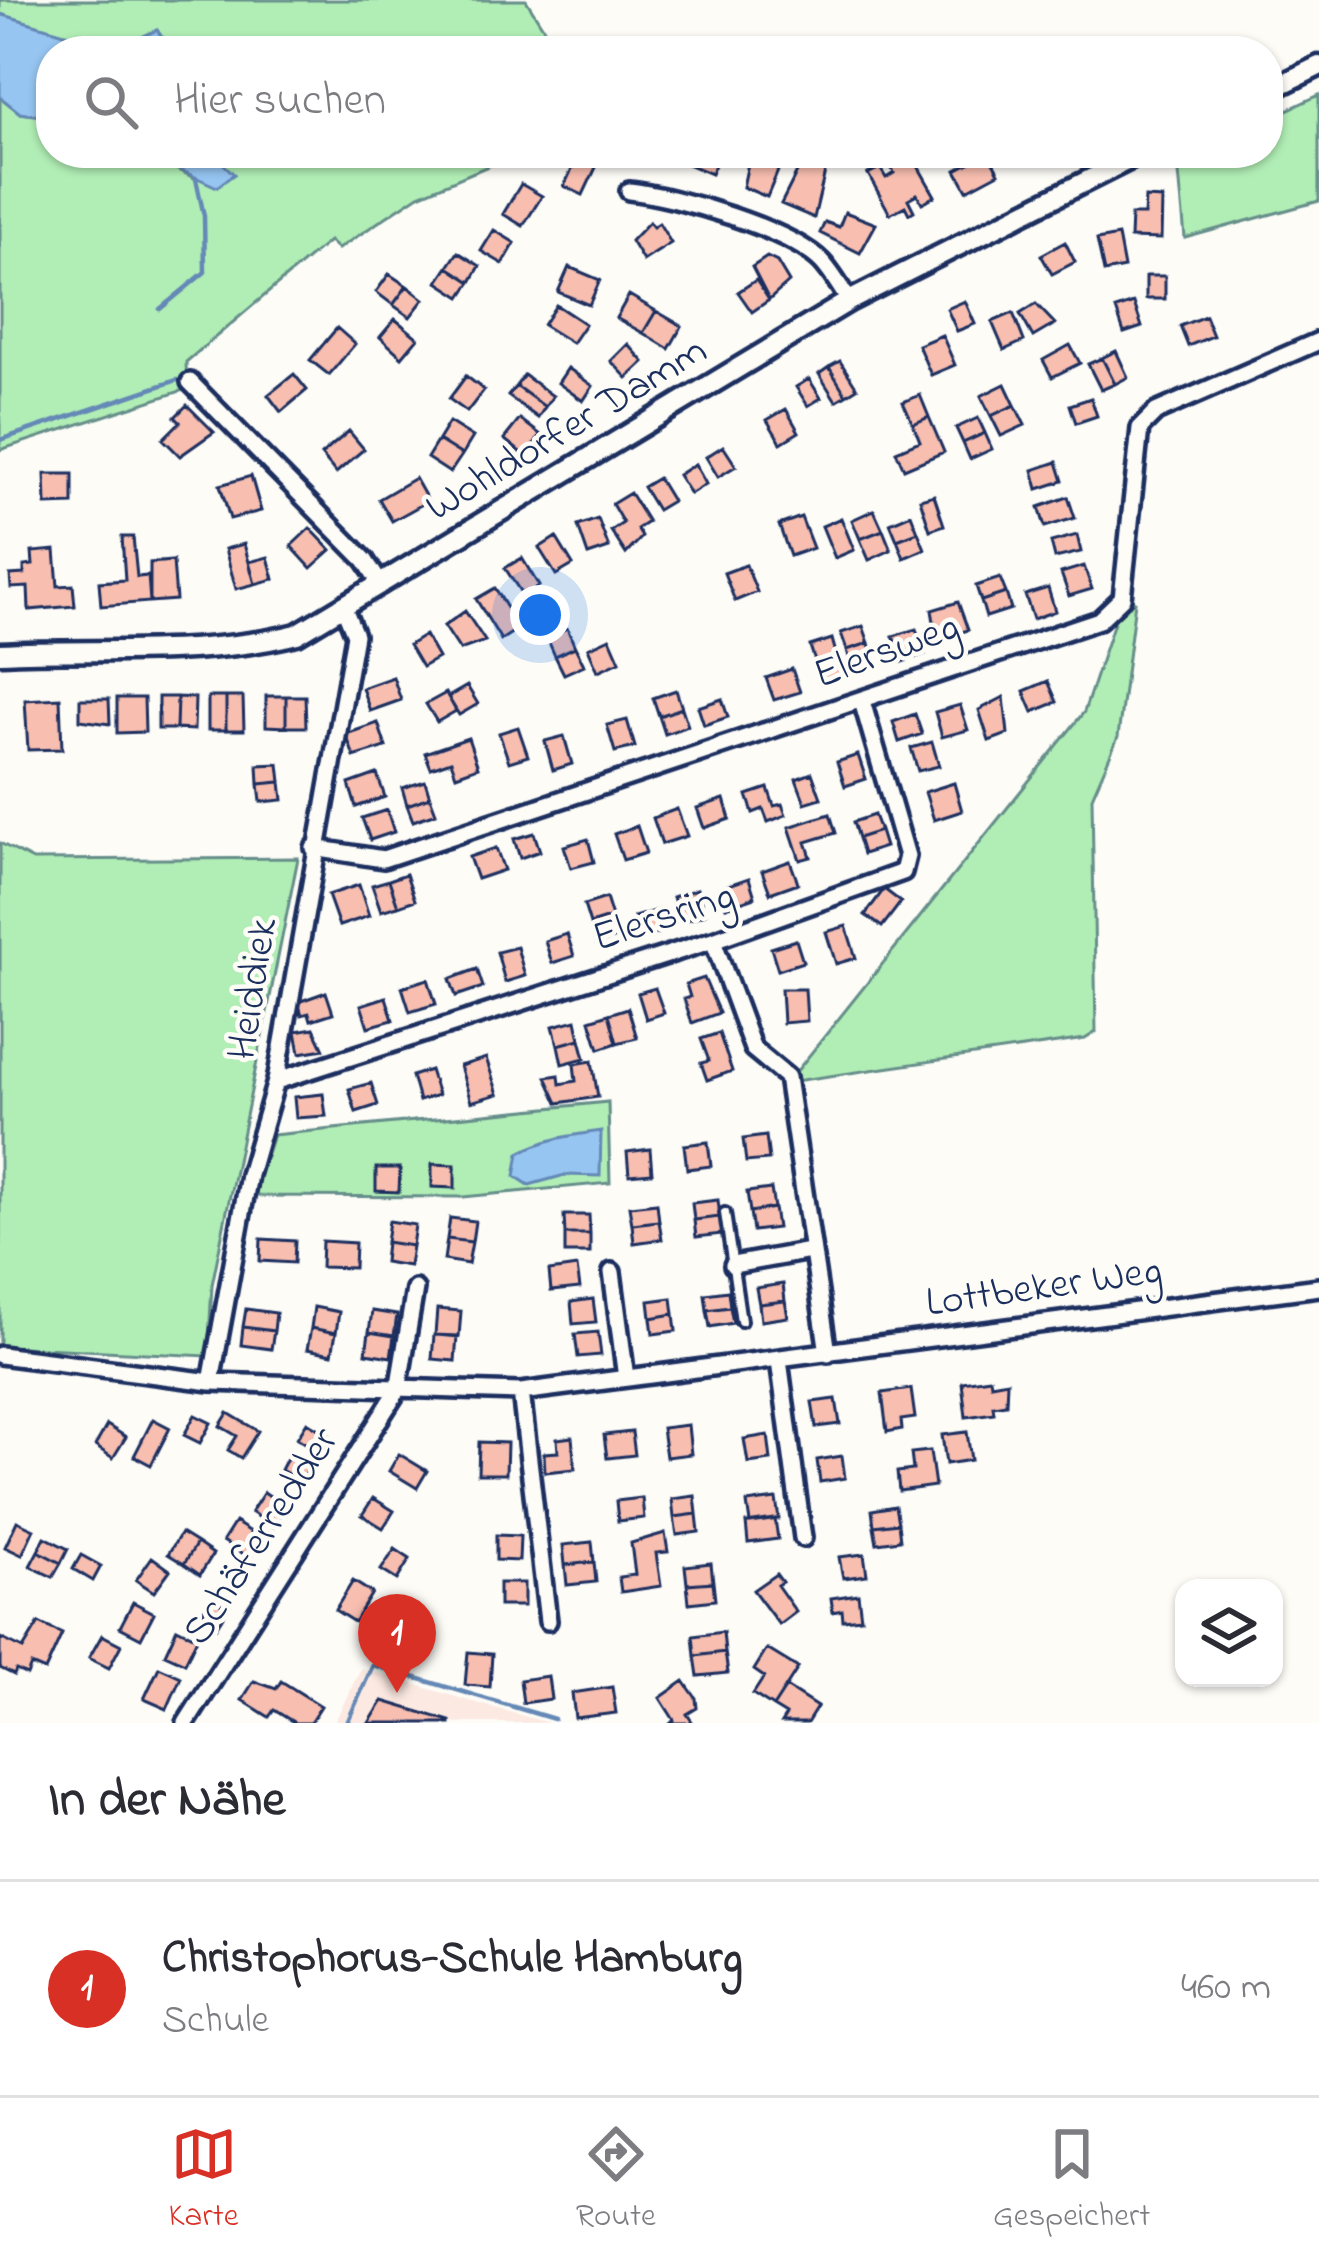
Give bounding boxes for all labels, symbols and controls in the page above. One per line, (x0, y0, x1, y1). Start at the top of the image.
search box (36, 36, 1283, 168)
icon: search (78, 69, 144, 135)
text: Hier suchen (174, 69, 386, 135)
street label: Wohldorfer Damm (415, 322, 719, 538)
your location (510, 585, 570, 645)
street label: Elersweg (806, 598, 968, 706)
street label: Elersring (585, 866, 743, 970)
street label: Heiddiek (213, 913, 295, 1064)
street label: Lottbeker Weg (922, 1241, 1166, 1335)
street label: Schäferredder (169, 1415, 356, 1658)
map controls (1175, 1579, 1283, 1687)
button: layers (1175, 1579, 1283, 1687)
pin: 1 (358, 1594, 436, 1693)
text: In der Nähe (48, 1764, 285, 1839)
text: Christophorus-Schule Hamburg (162, 1927, 743, 1993)
text: 1 (81, 1960, 93, 2017)
text: 460 m (1181, 1960, 1271, 2017)
text: Schule (162, 1993, 269, 2050)
tab: Karte (169, 2121, 239, 2241)
tab: Route (576, 2121, 656, 2241)
tab: Gespeichert (993, 2121, 1150, 2241)

